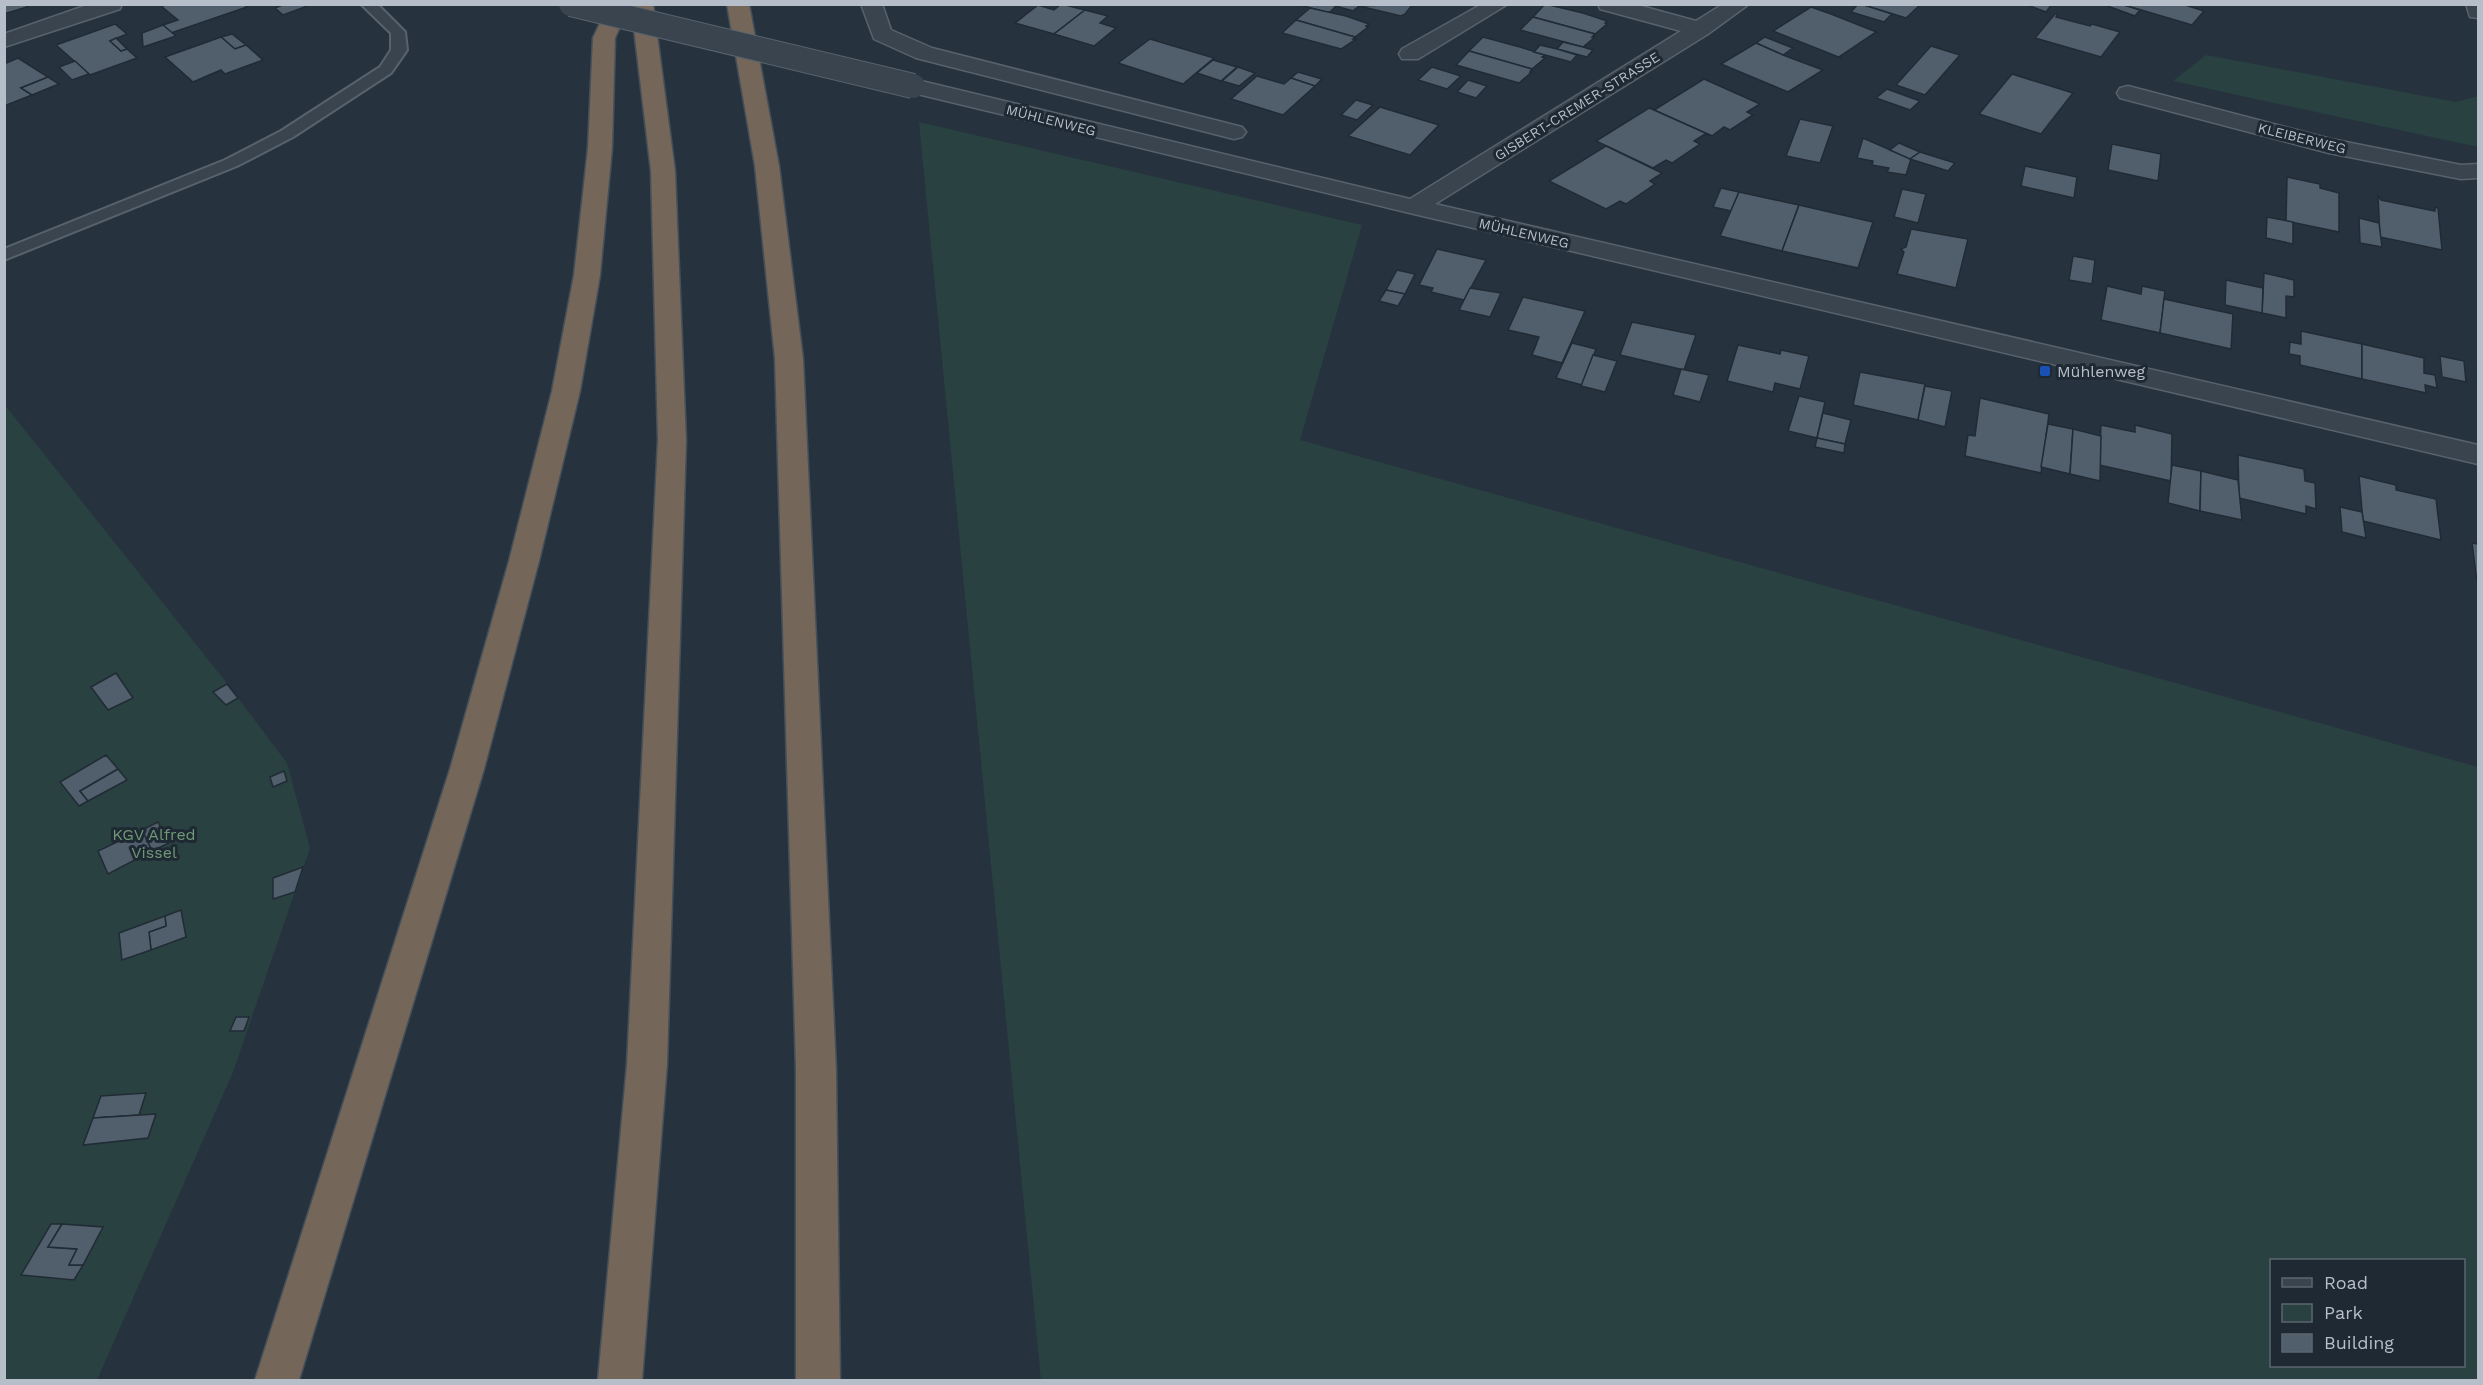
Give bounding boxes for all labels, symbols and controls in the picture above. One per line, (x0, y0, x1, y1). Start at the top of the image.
street label: GISBERT-CREMER-STRASSE (1492, 48, 1662, 163)
street label: MÜHLENWEG (1004, 101, 1098, 139)
street label: KLEIBERWEG (2256, 119, 2348, 157)
street label: MÜHLENWEG (1477, 215, 1571, 251)
place label: Mühlenweg (2057, 362, 2146, 381)
marker: Mühlenweg (2038, 364, 2052, 378)
park label: KGV Alfred Vissel (112, 825, 196, 862)
legend (2270, 1259, 2465, 1367)
text: Road (2324, 1272, 2368, 1293)
text: Park (2324, 1302, 2363, 1323)
text: Building (2324, 1332, 2394, 1353)

